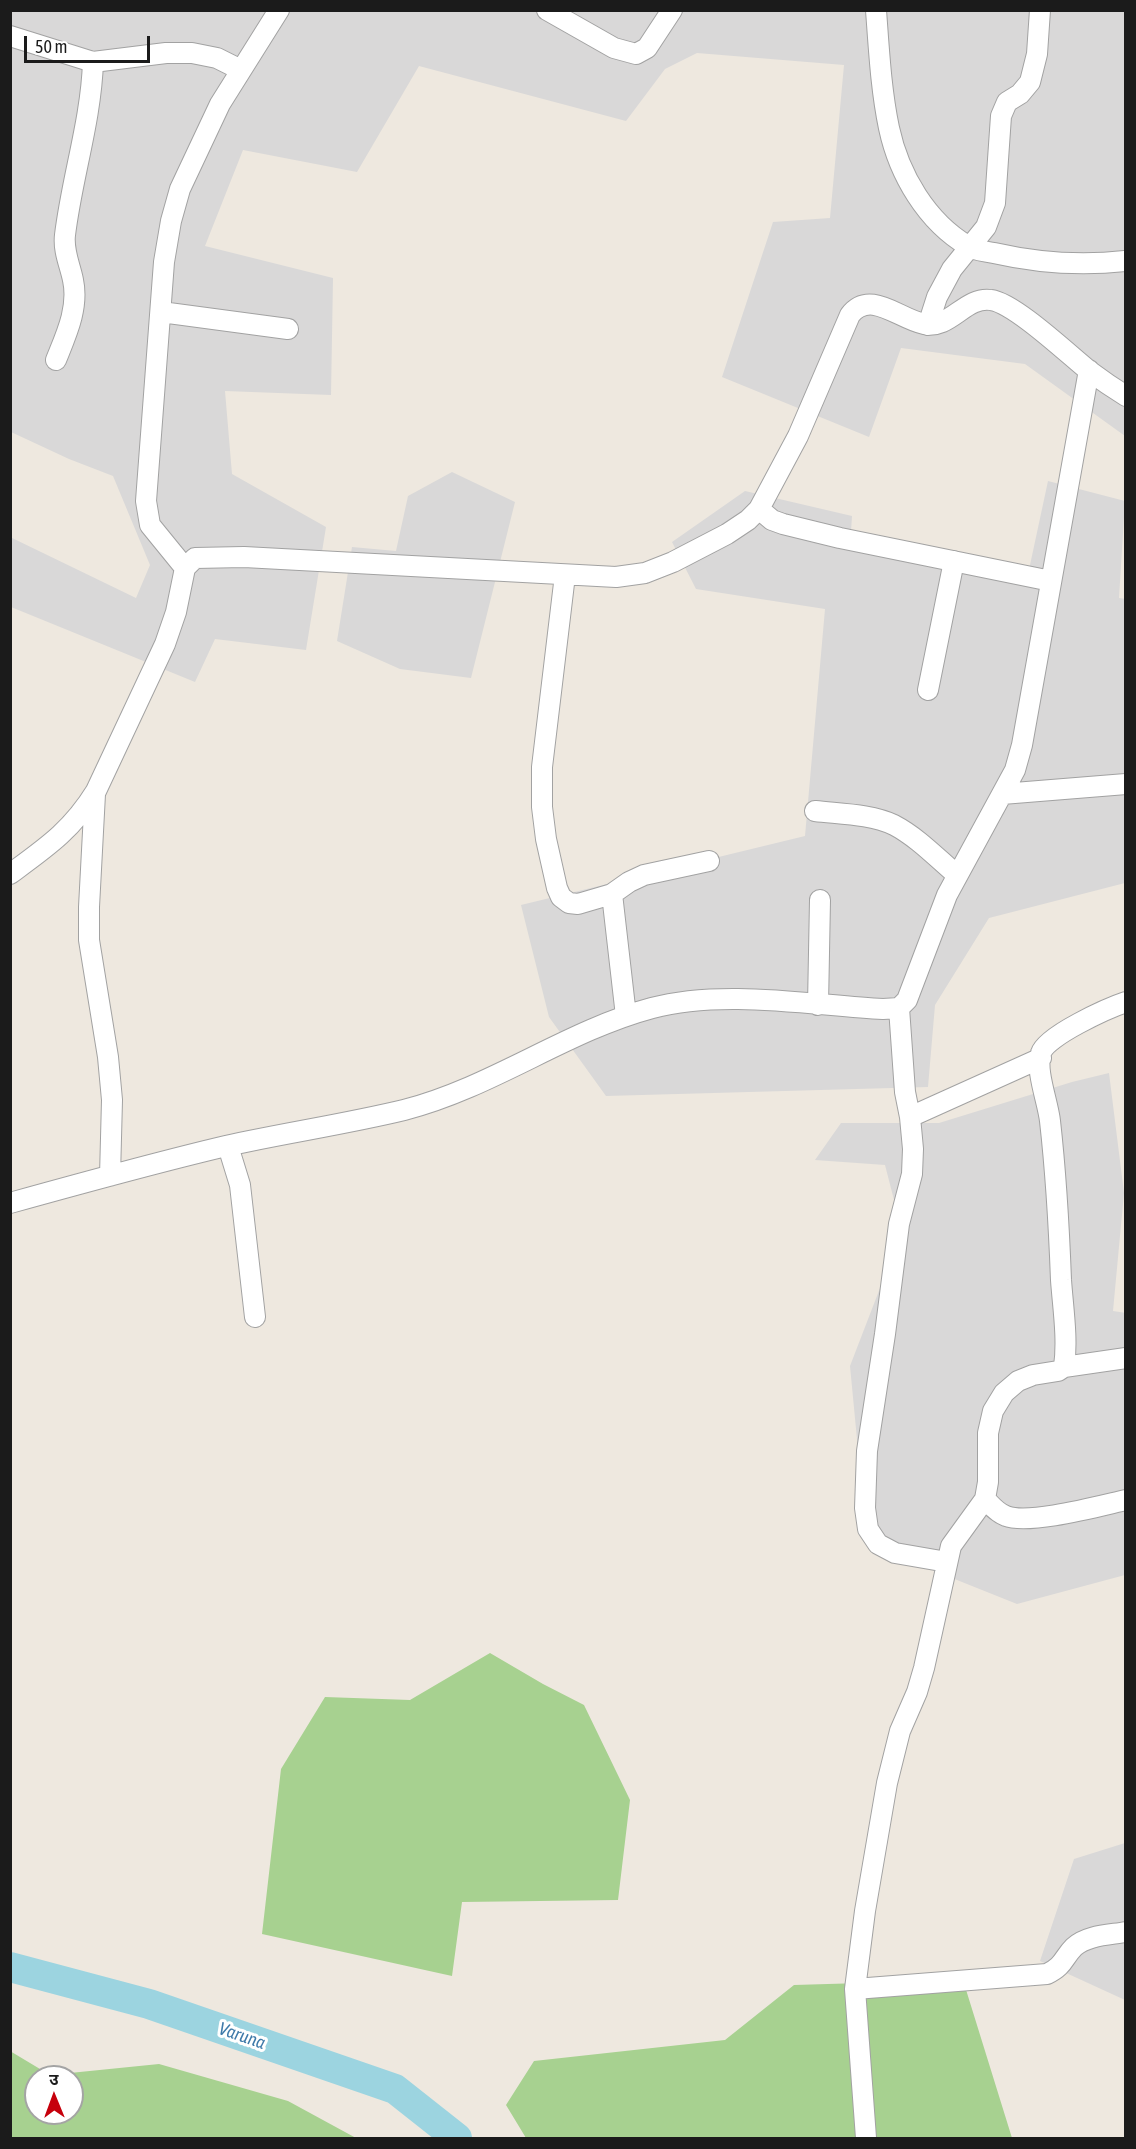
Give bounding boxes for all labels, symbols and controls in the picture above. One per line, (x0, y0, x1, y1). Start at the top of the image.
scale bar (27, 24, 153, 62)
text: 50 m (35, 36, 67, 57)
water label: Varuna (216, 2018, 268, 2054)
north arrow (24, 2065, 84, 2125)
text: उ (49, 2070, 59, 2088)

